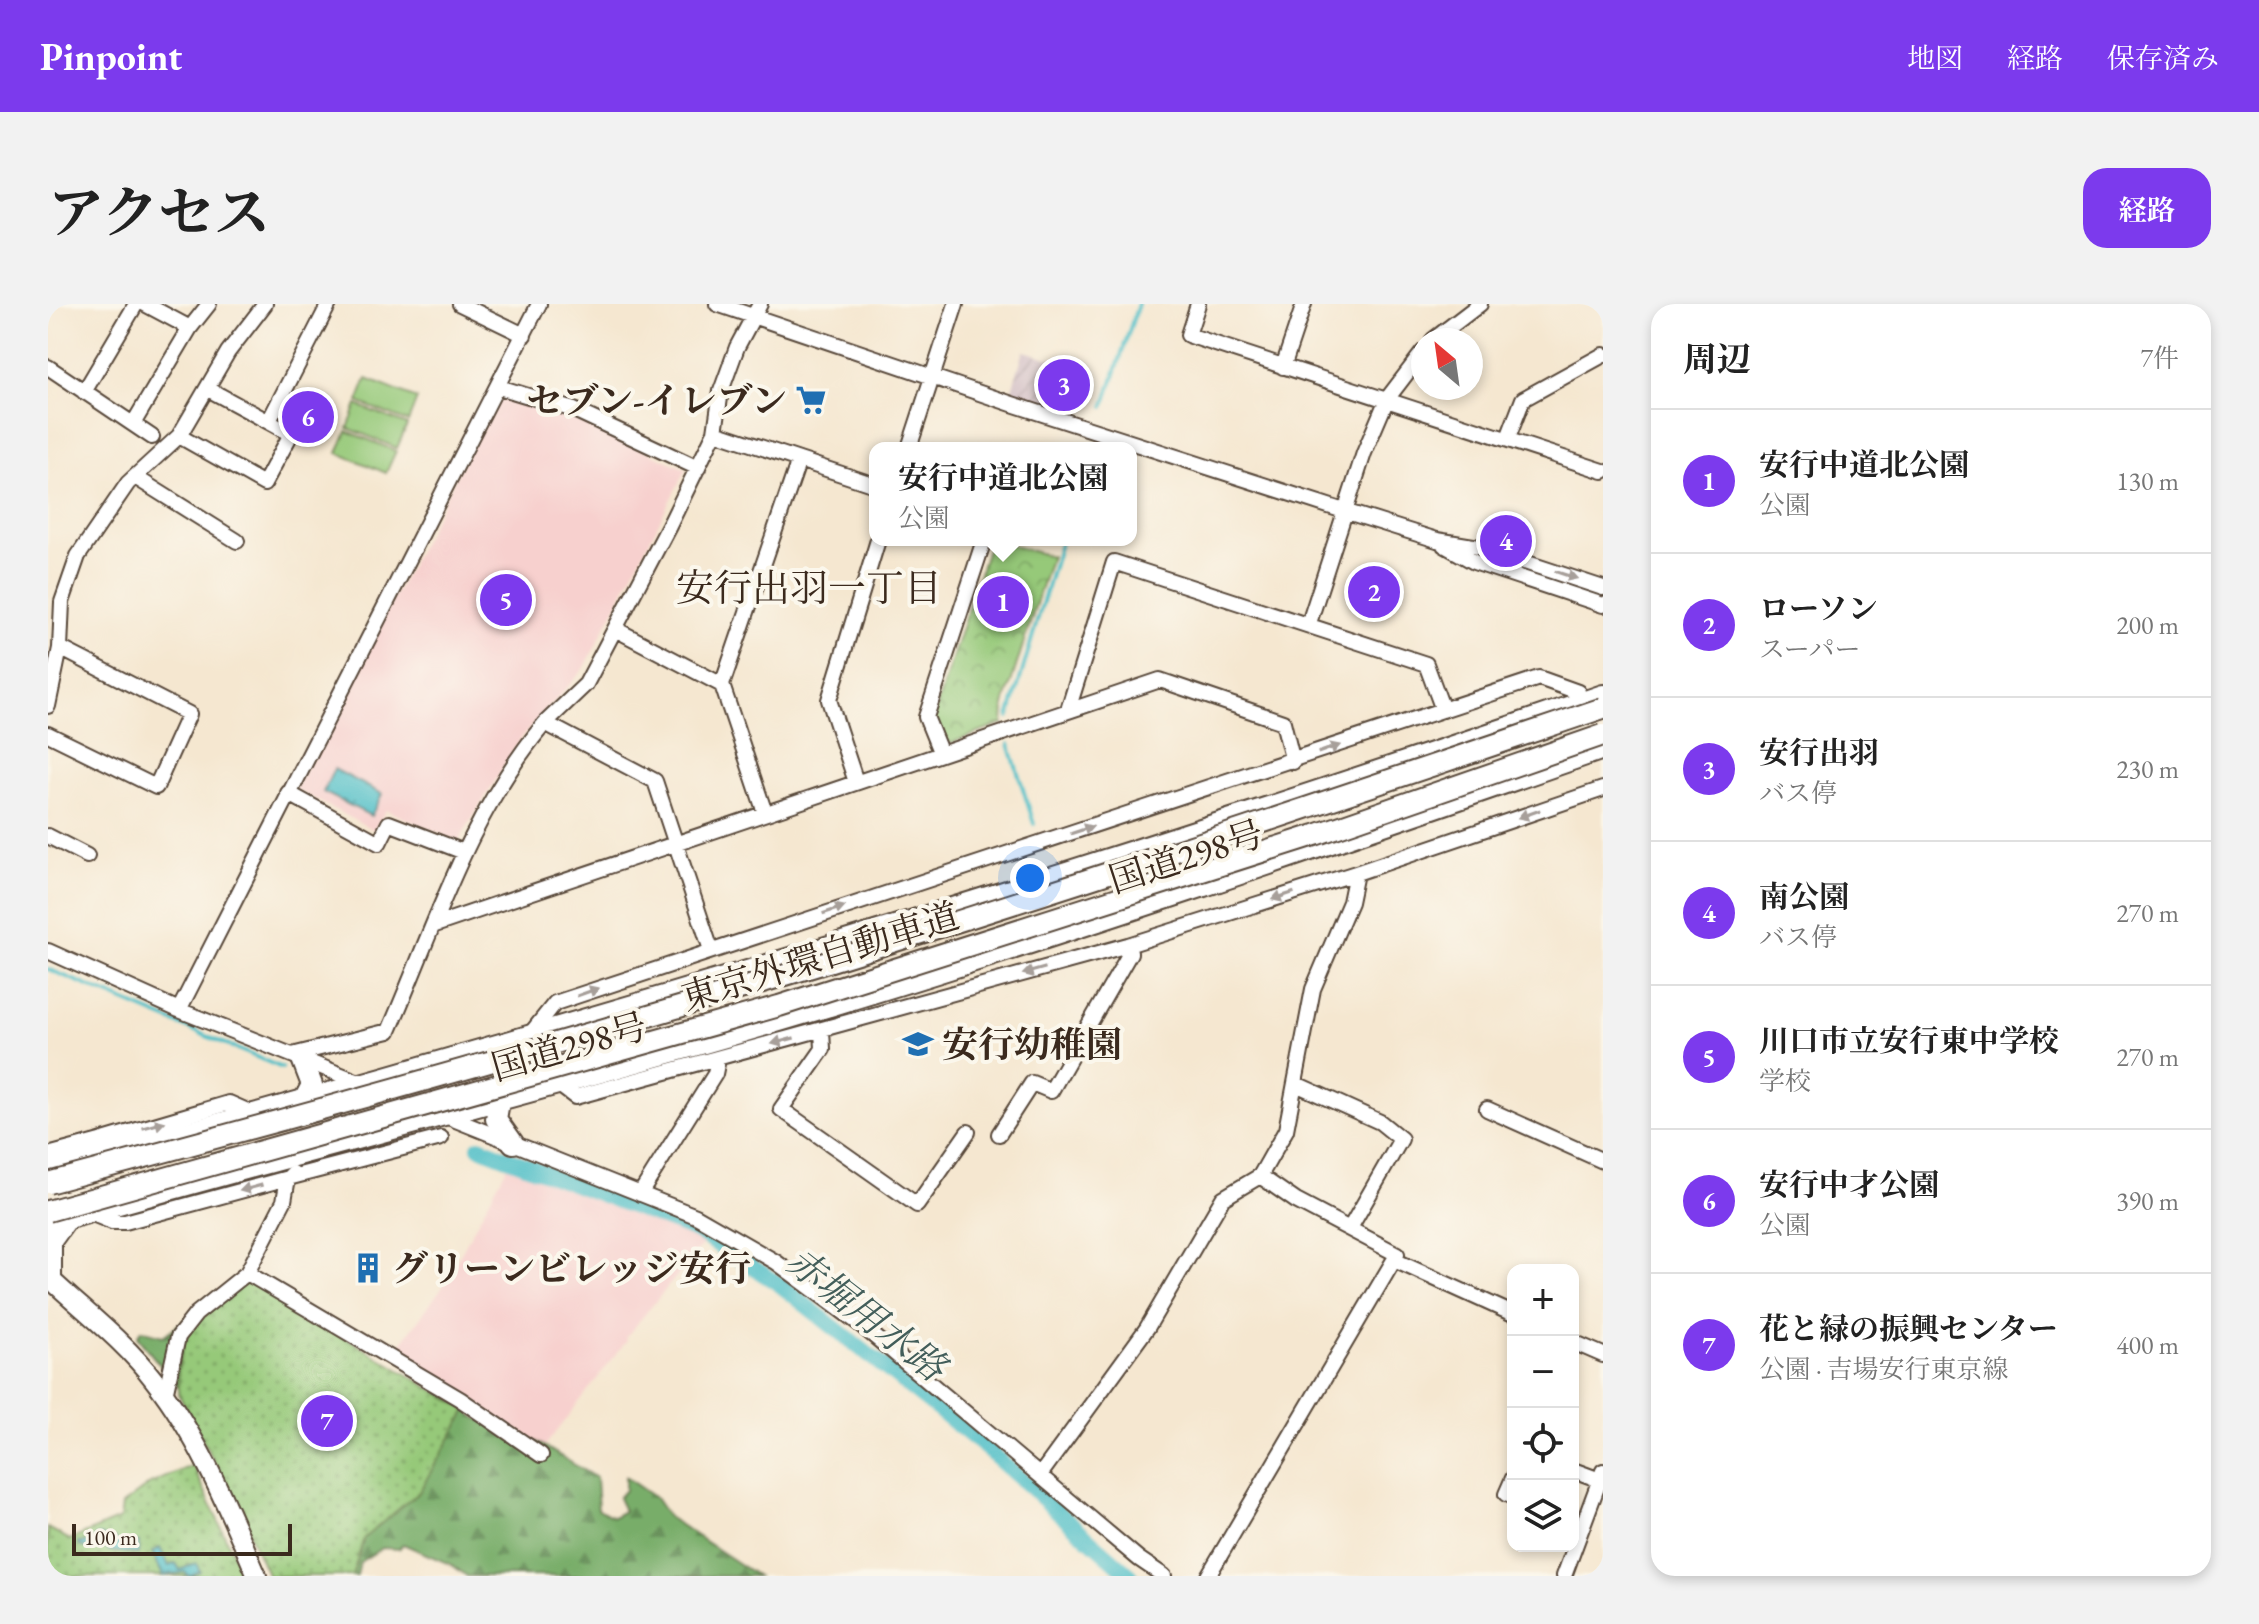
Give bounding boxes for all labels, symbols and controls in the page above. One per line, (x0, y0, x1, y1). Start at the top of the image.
text: Pinpoint (40, 32, 182, 81)
text: 地図 (1907, 40, 1963, 76)
text: 経路 (2007, 40, 2063, 76)
text: 保存済み (2107, 40, 2219, 76)
button: 経路 (2083, 168, 2211, 248)
text: アクセス (48, 176, 270, 249)
north arrow (1411, 328, 1483, 400)
text: 周辺 (1683, 337, 1751, 381)
text: 7件 (2141, 341, 2179, 375)
pin: 3 (1038, 355, 1090, 415)
place label: セブン-イレブン (527, 377, 787, 424)
supermarket icon: セブン-イレブン (794, 383, 828, 417)
pin: 6 (282, 387, 334, 447)
popup (869, 442, 1137, 546)
text: 安行中道北公園 (1759, 445, 1969, 484)
text: 安行中道北公園 (898, 458, 1108, 497)
text: 1 (1702, 464, 1716, 498)
text: 130 m (2116, 464, 2179, 498)
text: 公園 (1759, 488, 1811, 522)
text: 公園 (898, 501, 950, 535)
pin: 4 (1480, 511, 1532, 571)
pin: 2 (1348, 562, 1400, 622)
district label: 安行出羽一丁目 (676, 563, 942, 612)
pin: 5 (480, 570, 532, 630)
one-way arrow (1554, 570, 1578, 582)
pin: 1 (977, 572, 1029, 632)
text: ローソン (1759, 589, 1878, 628)
text: 2 (1702, 608, 1716, 642)
text: 200 m (2116, 608, 2179, 642)
text: スーパー (1759, 632, 1860, 666)
text: 安行出羽 (1759, 733, 1879, 772)
one-way arrow (1317, 743, 1341, 755)
text: 3 (1702, 752, 1716, 786)
text: 230 m (2116, 752, 2179, 786)
text: バス停 (1759, 776, 1837, 810)
street label: 国道298号 (1103, 809, 1269, 904)
one-way arrow (1517, 809, 1541, 821)
one-way arrow (1070, 823, 1094, 836)
your location (1010, 858, 1050, 898)
text: 南公園 (1759, 877, 1849, 916)
one-way arrow (1270, 891, 1294, 903)
street label: 東京外環自動車道 (676, 892, 965, 1021)
text: 4 (1702, 896, 1716, 930)
text: 270 m (2116, 896, 2179, 930)
one-way arrow (823, 903, 847, 915)
text: バス停 (1759, 920, 1837, 954)
one-way arrow (1021, 966, 1046, 978)
one-way arrow (576, 985, 600, 997)
street label: 国道298号 (486, 1002, 652, 1091)
place label: 安行幼稚園 (942, 1021, 1122, 1068)
text: 川口市立安行東中学校 (1759, 1021, 2059, 1060)
school or university icon: 安行幼稚園 (901, 1027, 935, 1061)
one-way arrow (771, 1035, 795, 1048)
text: 5 (1702, 1040, 1716, 1074)
text: 270 m (2116, 1040, 2179, 1074)
text: 学校 (1759, 1064, 1811, 1098)
one-way arrow (143, 1118, 167, 1131)
text: 安行中才公園 (1759, 1165, 1939, 1204)
one-way arrow (239, 1183, 264, 1195)
text: 6 (1702, 1184, 1716, 1218)
text: 390 m (2116, 1184, 2179, 1218)
text: 公園 (1759, 1208, 1811, 1242)
water label: 赤堀用水路 (776, 1236, 959, 1393)
place label: グリーンビレッジ安行 (392, 1245, 751, 1292)
building icon: グリーンビレッジ安行 (351, 1251, 385, 1285)
map controls (1507, 1264, 1579, 1552)
button: + (1507, 1264, 1579, 1336)
text: 花と緑の振興センター (1759, 1309, 2058, 1348)
text: 7 (1702, 1328, 1716, 1362)
text: 400 m (2116, 1328, 2179, 1362)
button: − (1507, 1336, 1579, 1408)
text: 公園 · 吉場安行東京線 (1759, 1352, 2009, 1386)
pin: 7 (301, 1391, 353, 1451)
button: locate (1507, 1408, 1579, 1480)
button: layers (1507, 1480, 1579, 1552)
scale bar (72, 1520, 292, 1556)
text: 100 m (84, 1523, 137, 1552)

